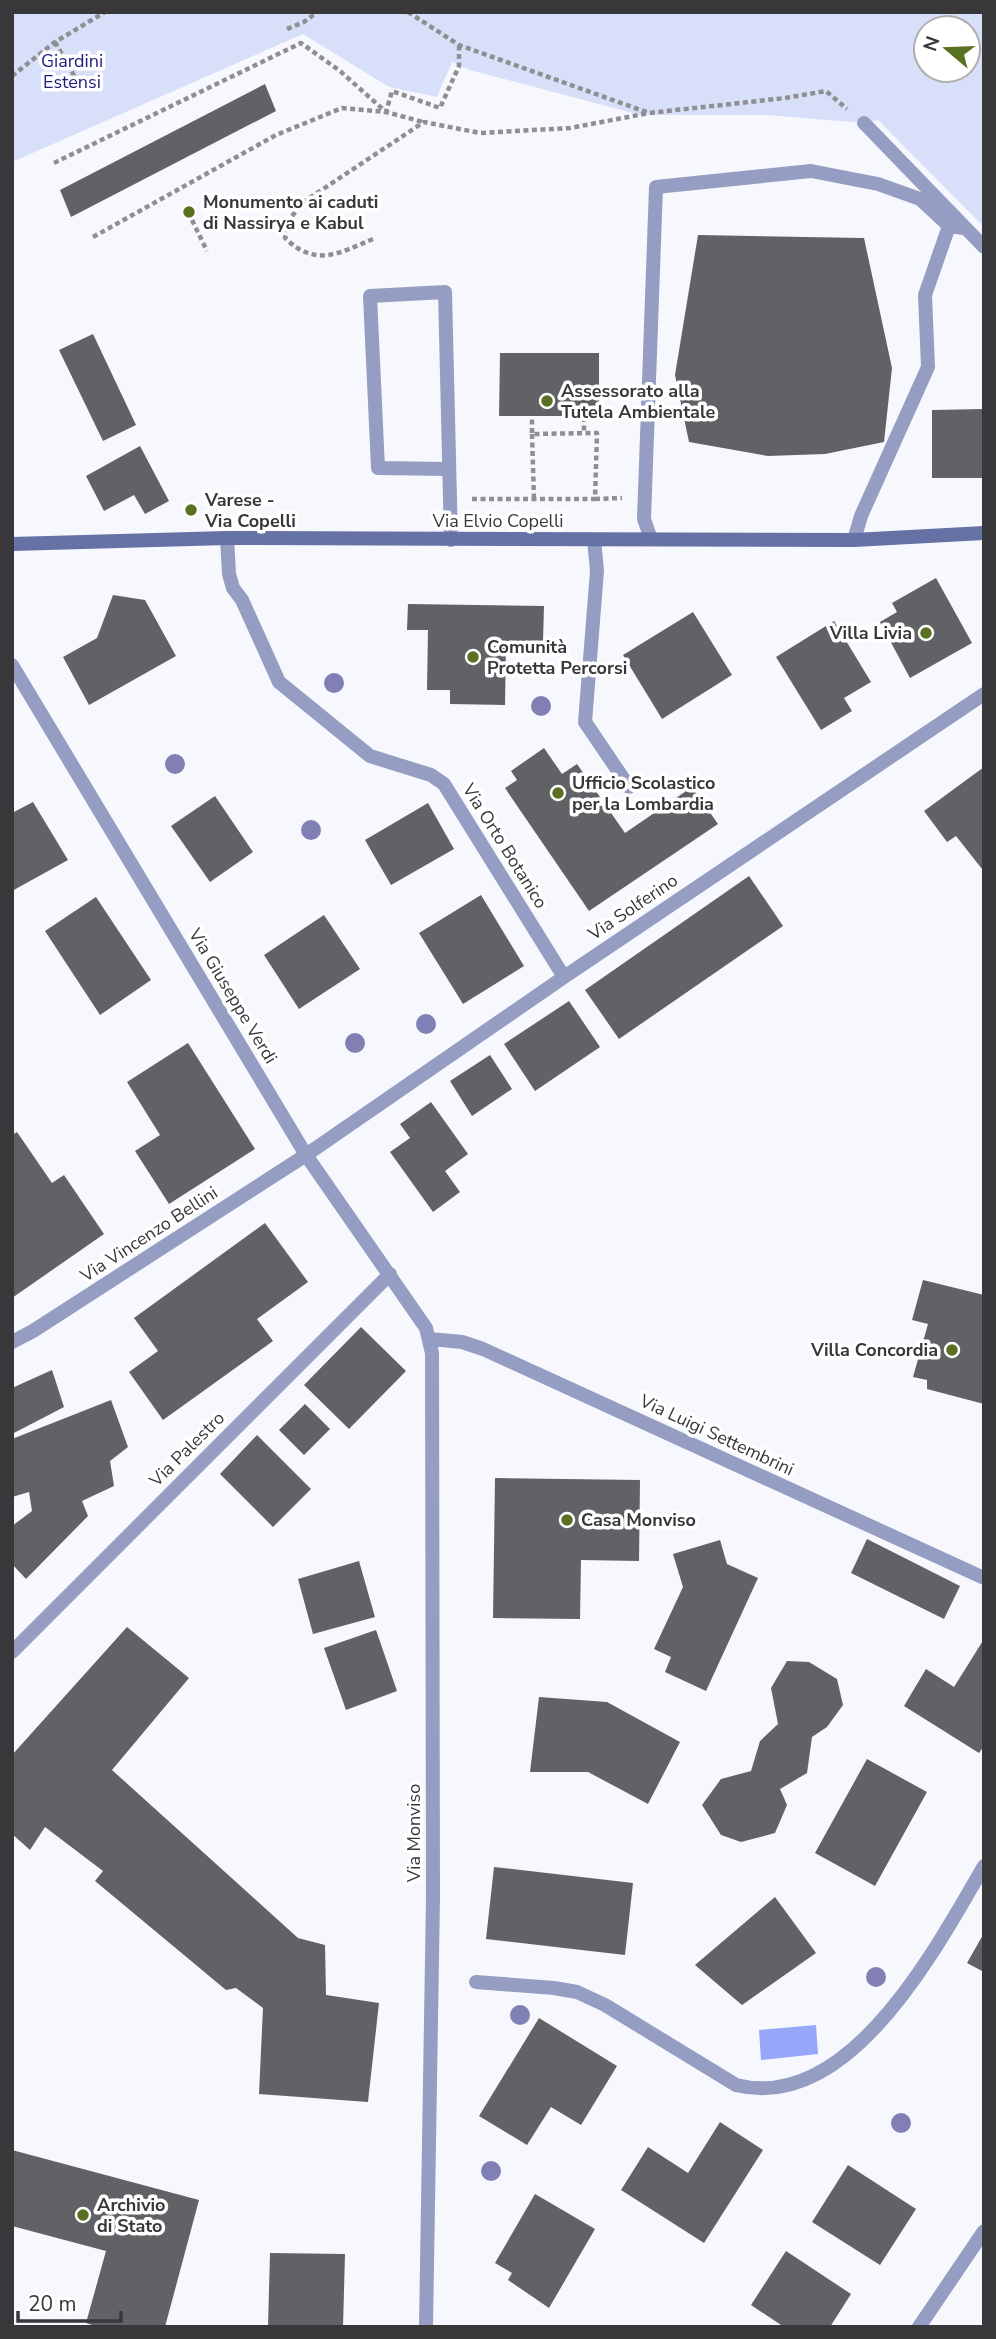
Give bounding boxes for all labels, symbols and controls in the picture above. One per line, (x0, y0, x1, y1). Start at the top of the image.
north arrow (912, 14, 982, 84)
text: N (917, 33, 946, 55)
park label: Giardini Estensi (41, 49, 103, 94)
place label: Monumento ai caduti di Nassirya e Kabul (203, 190, 378, 235)
marker: Monumento ai caduti di Nassirya e Kabul (181, 204, 197, 220)
place label: Assessorato alla Tutela Ambientale (561, 379, 716, 424)
marker: Assessorato alla Tutela Ambientale (539, 393, 555, 409)
place label: Varese - Via Copelli (204, 488, 296, 533)
marker: Varese - Via Copelli (183, 502, 199, 518)
street label: Via Elvio Copelli (432, 509, 563, 533)
place label: Villa Livia (829, 621, 912, 645)
marker: Villa Livia (918, 625, 934, 641)
place label: Comunità Protetta Percorsi (487, 635, 627, 680)
marker: Comunità Protetta Percorsi (465, 649, 481, 665)
place label: Ufficio Scolastico per la Lombardia (572, 771, 715, 816)
street label: Via Orto Botanico (456, 778, 553, 913)
marker: Ufficio Scolastico per la Lombardia (550, 785, 566, 801)
street label: Via Solferino (583, 868, 682, 946)
street label: Via Giuseppe Verdi (183, 923, 283, 1068)
street label: Via Vincenzo Bellini (75, 1181, 222, 1288)
place label: Villa Concordia (810, 1338, 938, 1362)
marker: Villa Concordia (944, 1342, 960, 1358)
street label: Via Luigi Settembrini (635, 1388, 798, 1481)
street label: Via Palestro (143, 1406, 230, 1493)
place label: Casa Monviso (581, 1508, 696, 1532)
marker: Casa Monviso (559, 1512, 575, 1528)
street label: Via Monviso (402, 1784, 426, 1883)
place label: Archivio di Stato (97, 2193, 165, 2238)
marker: Archivio di Stato (75, 2207, 91, 2223)
scale bar (18, 2280, 121, 2324)
text: 20 m (28, 2290, 77, 2318)

